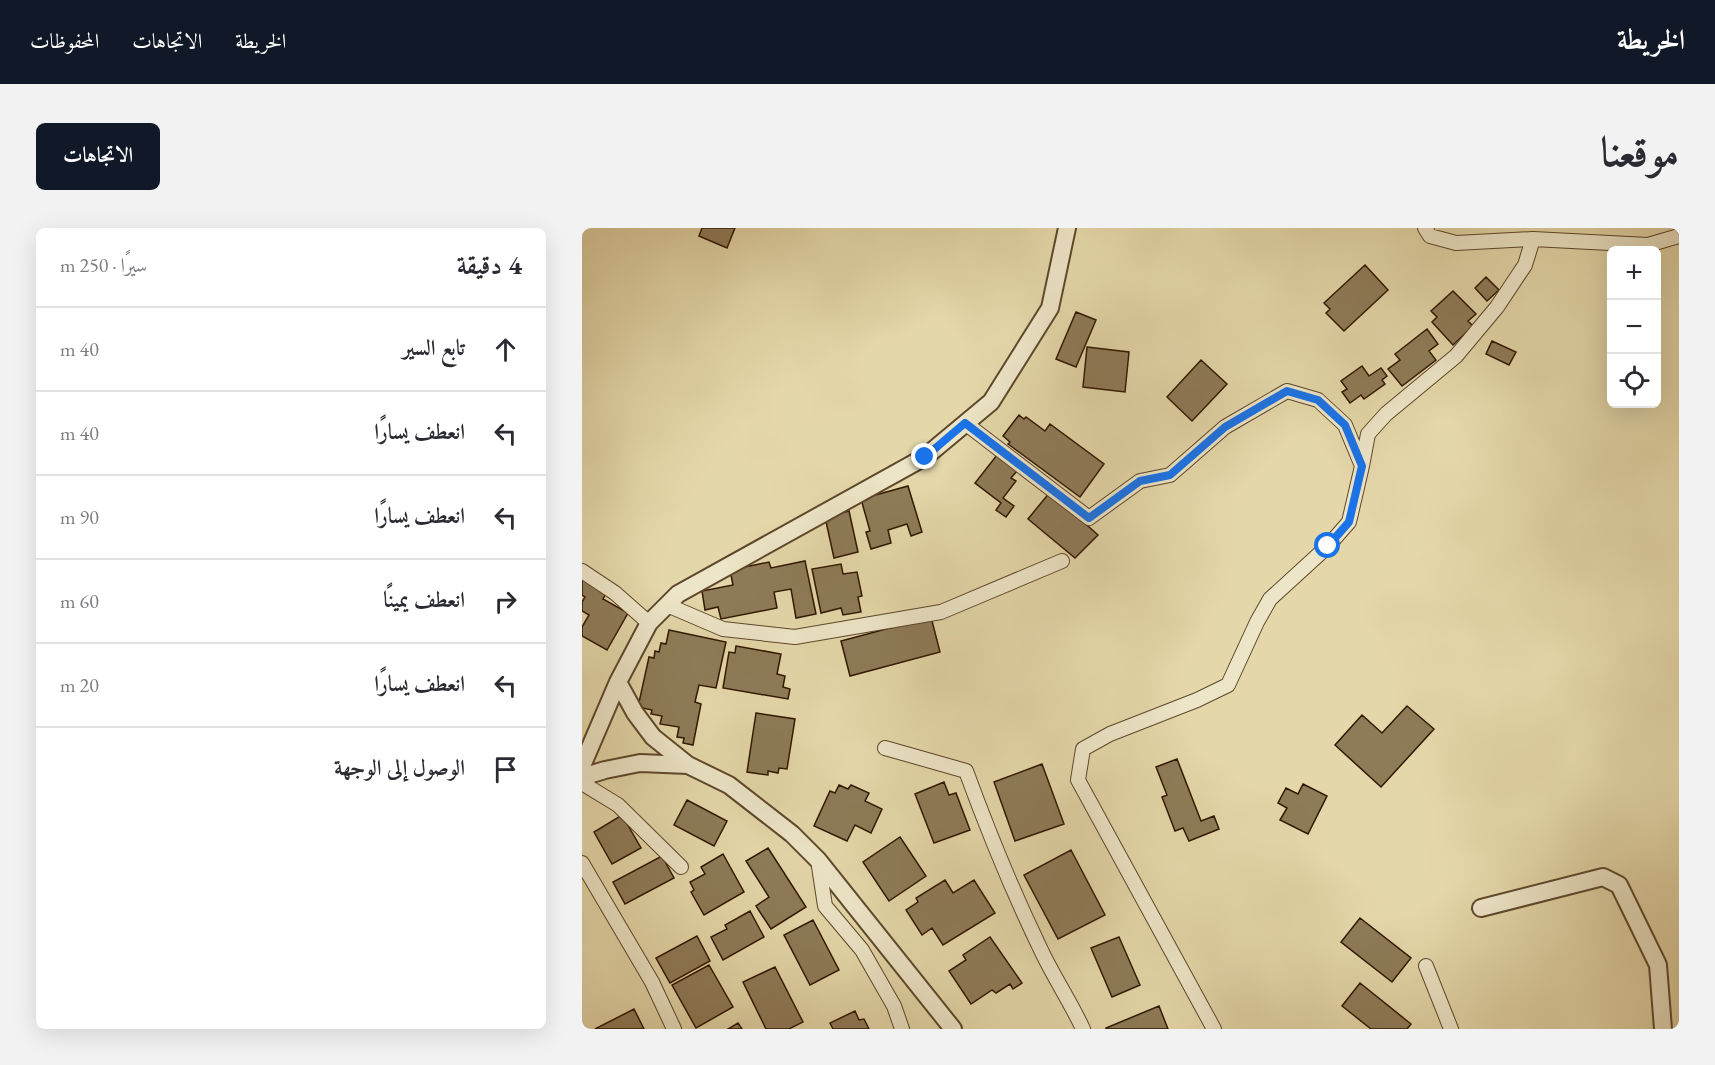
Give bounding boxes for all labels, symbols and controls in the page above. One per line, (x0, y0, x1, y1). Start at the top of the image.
text: الخريطة (1617, 21, 1685, 57)
text: المحفوظات (30, 27, 99, 54)
text: الاتجاهات (132, 27, 202, 54)
text: الخريطة (235, 27, 286, 54)
button: الاتجاهات (36, 123, 160, 190)
text: موقعنا (1601, 124, 1679, 179)
map controls (1607, 246, 1661, 408)
button: + (1607, 246, 1661, 300)
text: 4 دقيقة (457, 248, 522, 282)
text: سيرًا · 250 m (60, 252, 147, 278)
button: − (1607, 300, 1661, 354)
text: تابع السير (402, 333, 465, 362)
icon: ahead (489, 333, 522, 366)
text: 40 m (60, 336, 99, 362)
button: locate (1607, 354, 1661, 408)
text: انعطف يسارًا (374, 417, 465, 446)
icon: left (489, 417, 522, 450)
text: 40 m (60, 420, 99, 446)
route end (911, 443, 937, 469)
text: انعطف يسارًا (374, 501, 465, 530)
icon: left (489, 501, 522, 534)
text: 90 m (60, 504, 99, 530)
route start (1314, 532, 1340, 558)
text: انعطف يمينًا (383, 585, 465, 614)
icon: right (489, 585, 522, 618)
text: 60 m (60, 588, 99, 614)
text: انعطف يسارًا (374, 669, 465, 698)
icon: left (489, 669, 522, 702)
text: 20 m (60, 672, 99, 698)
text: الوصول إلى الوجهة (334, 753, 465, 782)
icon: arrive (489, 753, 522, 786)

